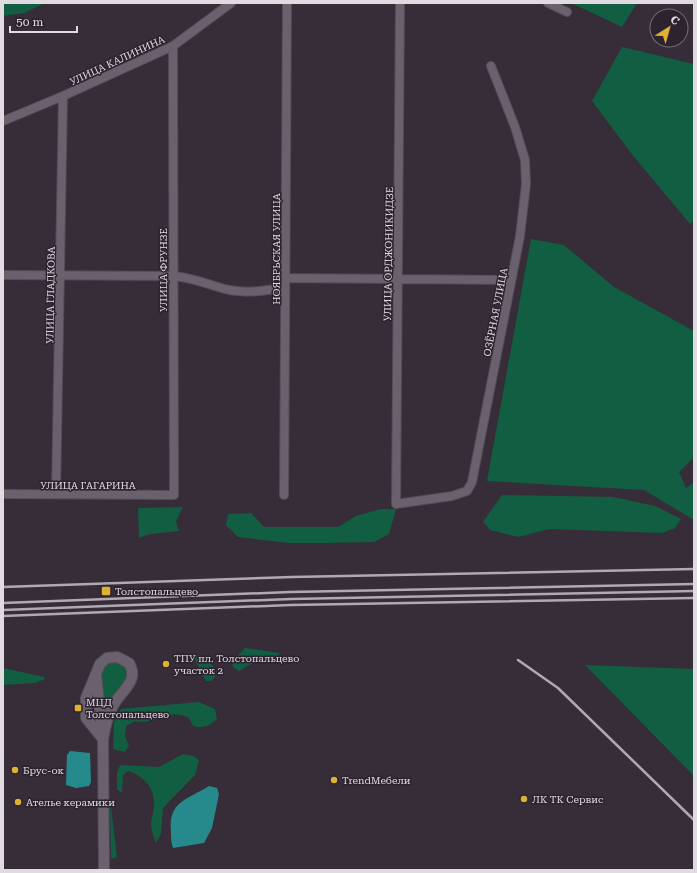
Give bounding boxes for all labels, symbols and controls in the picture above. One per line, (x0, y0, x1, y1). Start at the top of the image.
scale bar (10, 8, 77, 34)
north arrow (649, 8, 689, 48)
text: С (668, 13, 682, 28)
text: 50 m (16, 15, 43, 29)
street label: УЛИЦА КАЛИНИНА (68, 34, 167, 87)
street label: УЛИЦА ОРДЖОНИКИДЗЕ (382, 187, 395, 321)
street label: НОЯБРЬСКАЯ УЛИЦА (271, 193, 282, 305)
street label: УЛИЦА ФРУНЗЕ (158, 228, 169, 312)
street label: УЛИЦА ГЛАДКОВА (44, 246, 57, 344)
street label: ОЗЁРНАЯ УЛИЦА (482, 267, 509, 357)
street label: УЛИЦА ГАГАРИНА (40, 480, 136, 491)
marker: Толстопальцево (100, 585, 112, 597)
place label: Толстопальцево (115, 586, 198, 597)
place label: ТПУ пл. Толстопальцево участок 2 (174, 653, 299, 676)
marker: ТПУ пл. Толстопальцево участок 2 (161, 659, 171, 669)
place label: МЦД Толстопальцево (86, 697, 169, 720)
marker: МЦД Толстопальцево (73, 703, 83, 713)
marker: Брус-ок (10, 765, 20, 775)
place label: Брус-ок (23, 765, 65, 776)
marker: TrendМебели (329, 775, 339, 785)
place label: TrendМебели (342, 775, 411, 786)
marker: ЛК ТК Сервис (519, 794, 529, 804)
place label: ЛК ТК Сервис (532, 794, 604, 805)
marker: Ателье керамики (13, 797, 23, 807)
place label: Ателье керамики (26, 797, 115, 808)

